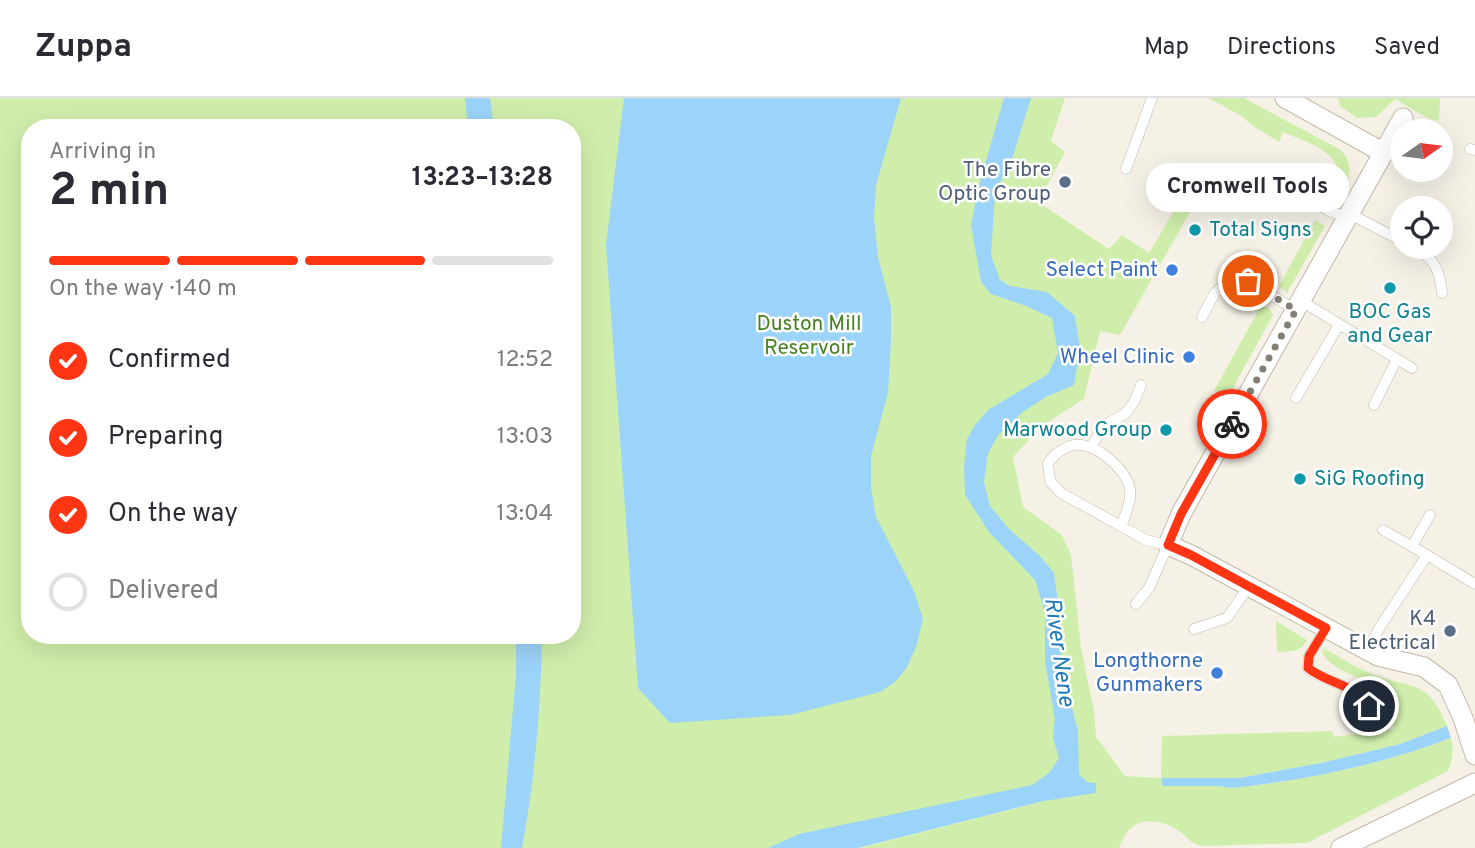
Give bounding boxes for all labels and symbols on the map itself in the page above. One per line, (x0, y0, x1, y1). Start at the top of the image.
north arrow (1390, 119, 1452, 182)
place label: The Fibre Optic Group (938, 157, 1051, 208)
callout: Cromwell Tools (1146, 162, 1350, 211)
marker: The Fibre Optic Group (1057, 174, 1073, 190)
place label: Total Signs (1209, 217, 1312, 244)
marker: Total Signs (1187, 222, 1203, 238)
pin (1218, 251, 1278, 311)
place label: Select Paint (1046, 257, 1158, 284)
marker: Select Paint (1164, 262, 1180, 278)
marker: BOC Gas and Gear (1382, 280, 1398, 296)
place label: BOC Gas and Gear (1347, 299, 1433, 350)
park label: Duston Mill Reservoir (756, 311, 862, 362)
place label: Wheel Clinic (1060, 344, 1175, 371)
marker: Wheel Clinic (1181, 349, 1197, 365)
courier (1197, 389, 1267, 459)
place label: Marwood Group (1003, 417, 1152, 444)
marker: Marwood Group (1158, 422, 1174, 438)
place label: SiG Roofing (1314, 466, 1425, 493)
marker: SiG Roofing (1292, 471, 1308, 487)
water label: River Nene (1036, 596, 1080, 709)
place label: K4 Electrical (1349, 606, 1436, 657)
marker: K4 Electrical (1442, 623, 1458, 639)
place label: Longthorne Gunmakers (1093, 648, 1203, 699)
marker: Longthorne Gunmakers (1209, 665, 1225, 681)
pin (1339, 676, 1399, 736)

